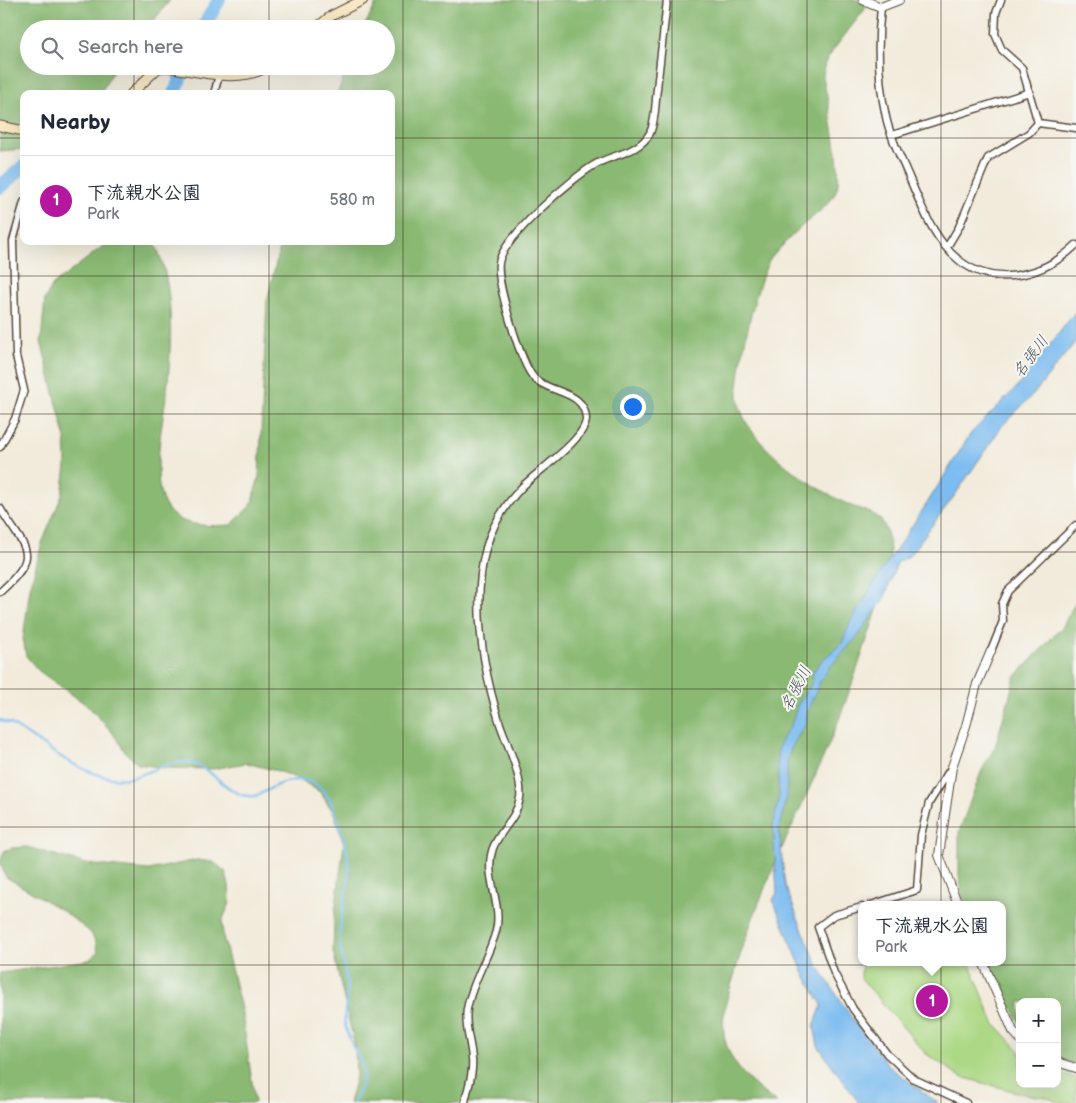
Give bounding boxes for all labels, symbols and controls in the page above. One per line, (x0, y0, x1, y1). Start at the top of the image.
search box (20, 20, 395, 75)
icon: search (38, 34, 66, 62)
text: Search here (78, 36, 183, 59)
text: Nearby (40, 110, 110, 135)
text: 下流親水公園 (87, 182, 201, 205)
text: 1 (53, 191, 59, 210)
text: 580 m (330, 191, 375, 210)
text: Park (87, 205, 119, 224)
water label: 名張川 (1009, 332, 1053, 382)
your location (620, 394, 646, 420)
water label: 名張川 (777, 663, 816, 714)
popup (858, 901, 1006, 966)
text: 下流親水公園 (875, 915, 989, 938)
text: Park (875, 938, 907, 957)
pin: 1 (916, 982, 948, 1020)
map controls (1016, 998, 1061, 1088)
button: + (1016, 998, 1061, 1043)
button: − (1016, 1043, 1061, 1088)

